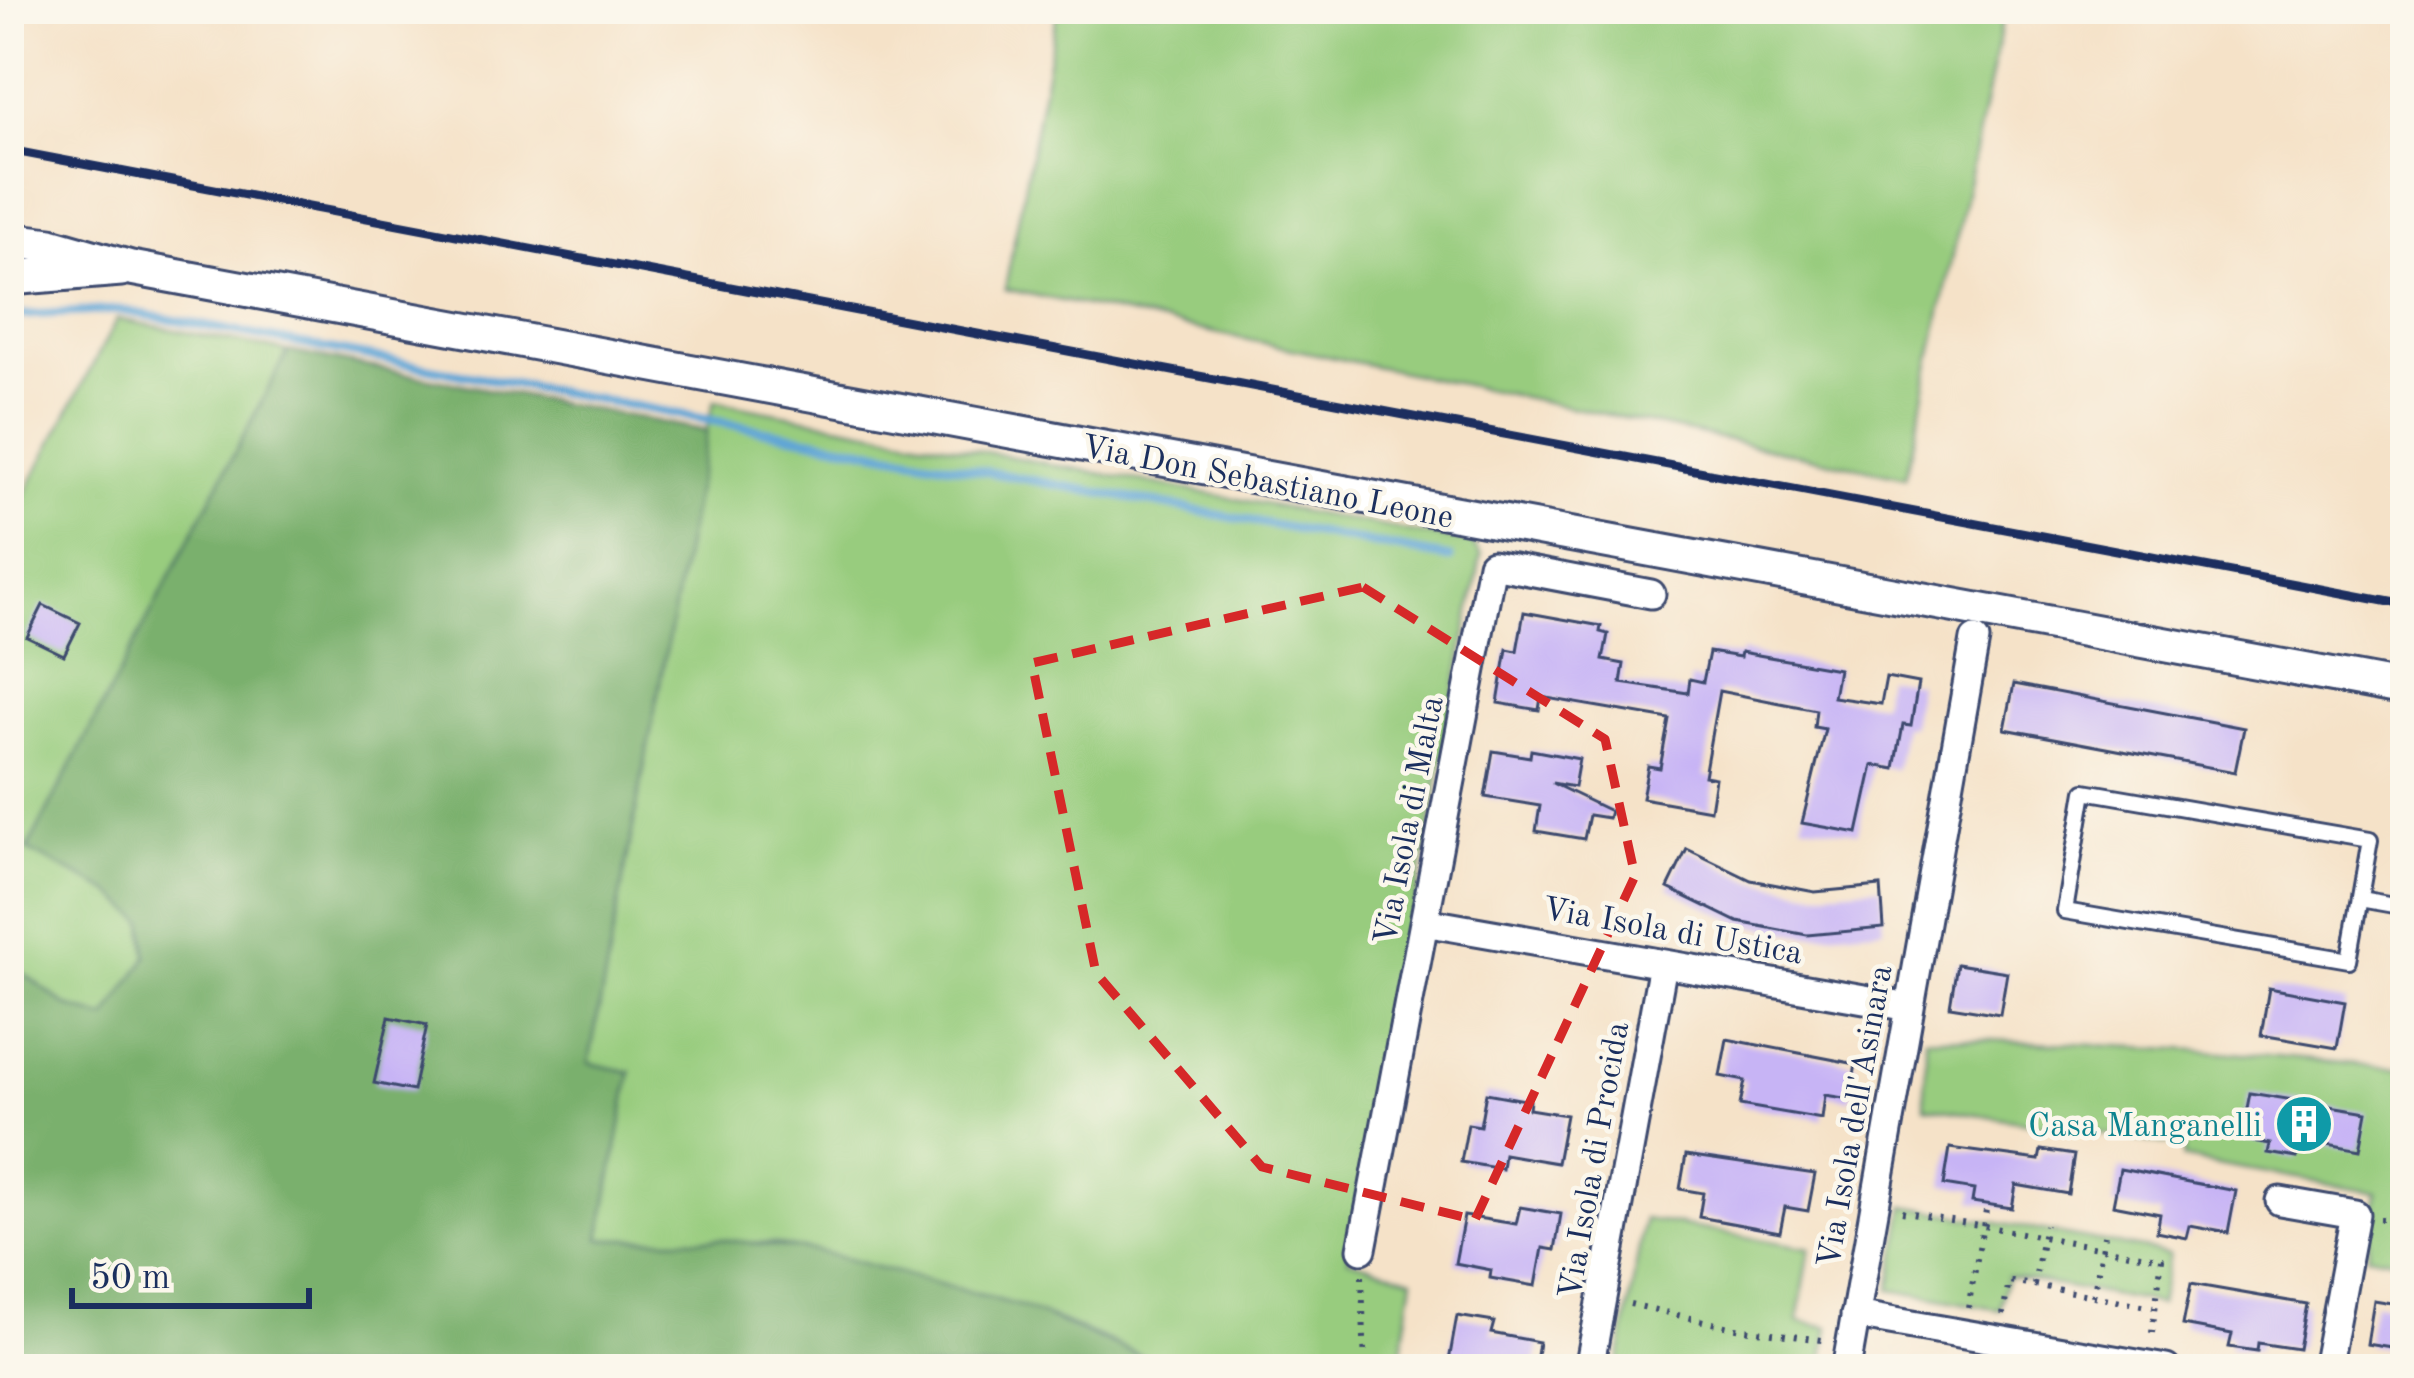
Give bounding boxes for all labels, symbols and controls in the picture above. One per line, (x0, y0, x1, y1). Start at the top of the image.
street label: Via Don Sebastiano Leone (1079, 431, 1456, 536)
street label: Via Isola di Malta (1370, 693, 1451, 948)
street label: Via Isola di Ustica (1540, 893, 1805, 972)
street label: Via Isola dell'Asinara (1814, 962, 1899, 1271)
street label: Via Isola di Procida (1555, 1019, 1636, 1302)
building icon: Casa Manganelli (2273, 1093, 2335, 1155)
place label: Casa Manganelli (2028, 1111, 2262, 1144)
scale bar (72, 1234, 309, 1308)
text: 50 m (90, 1261, 170, 1297)

